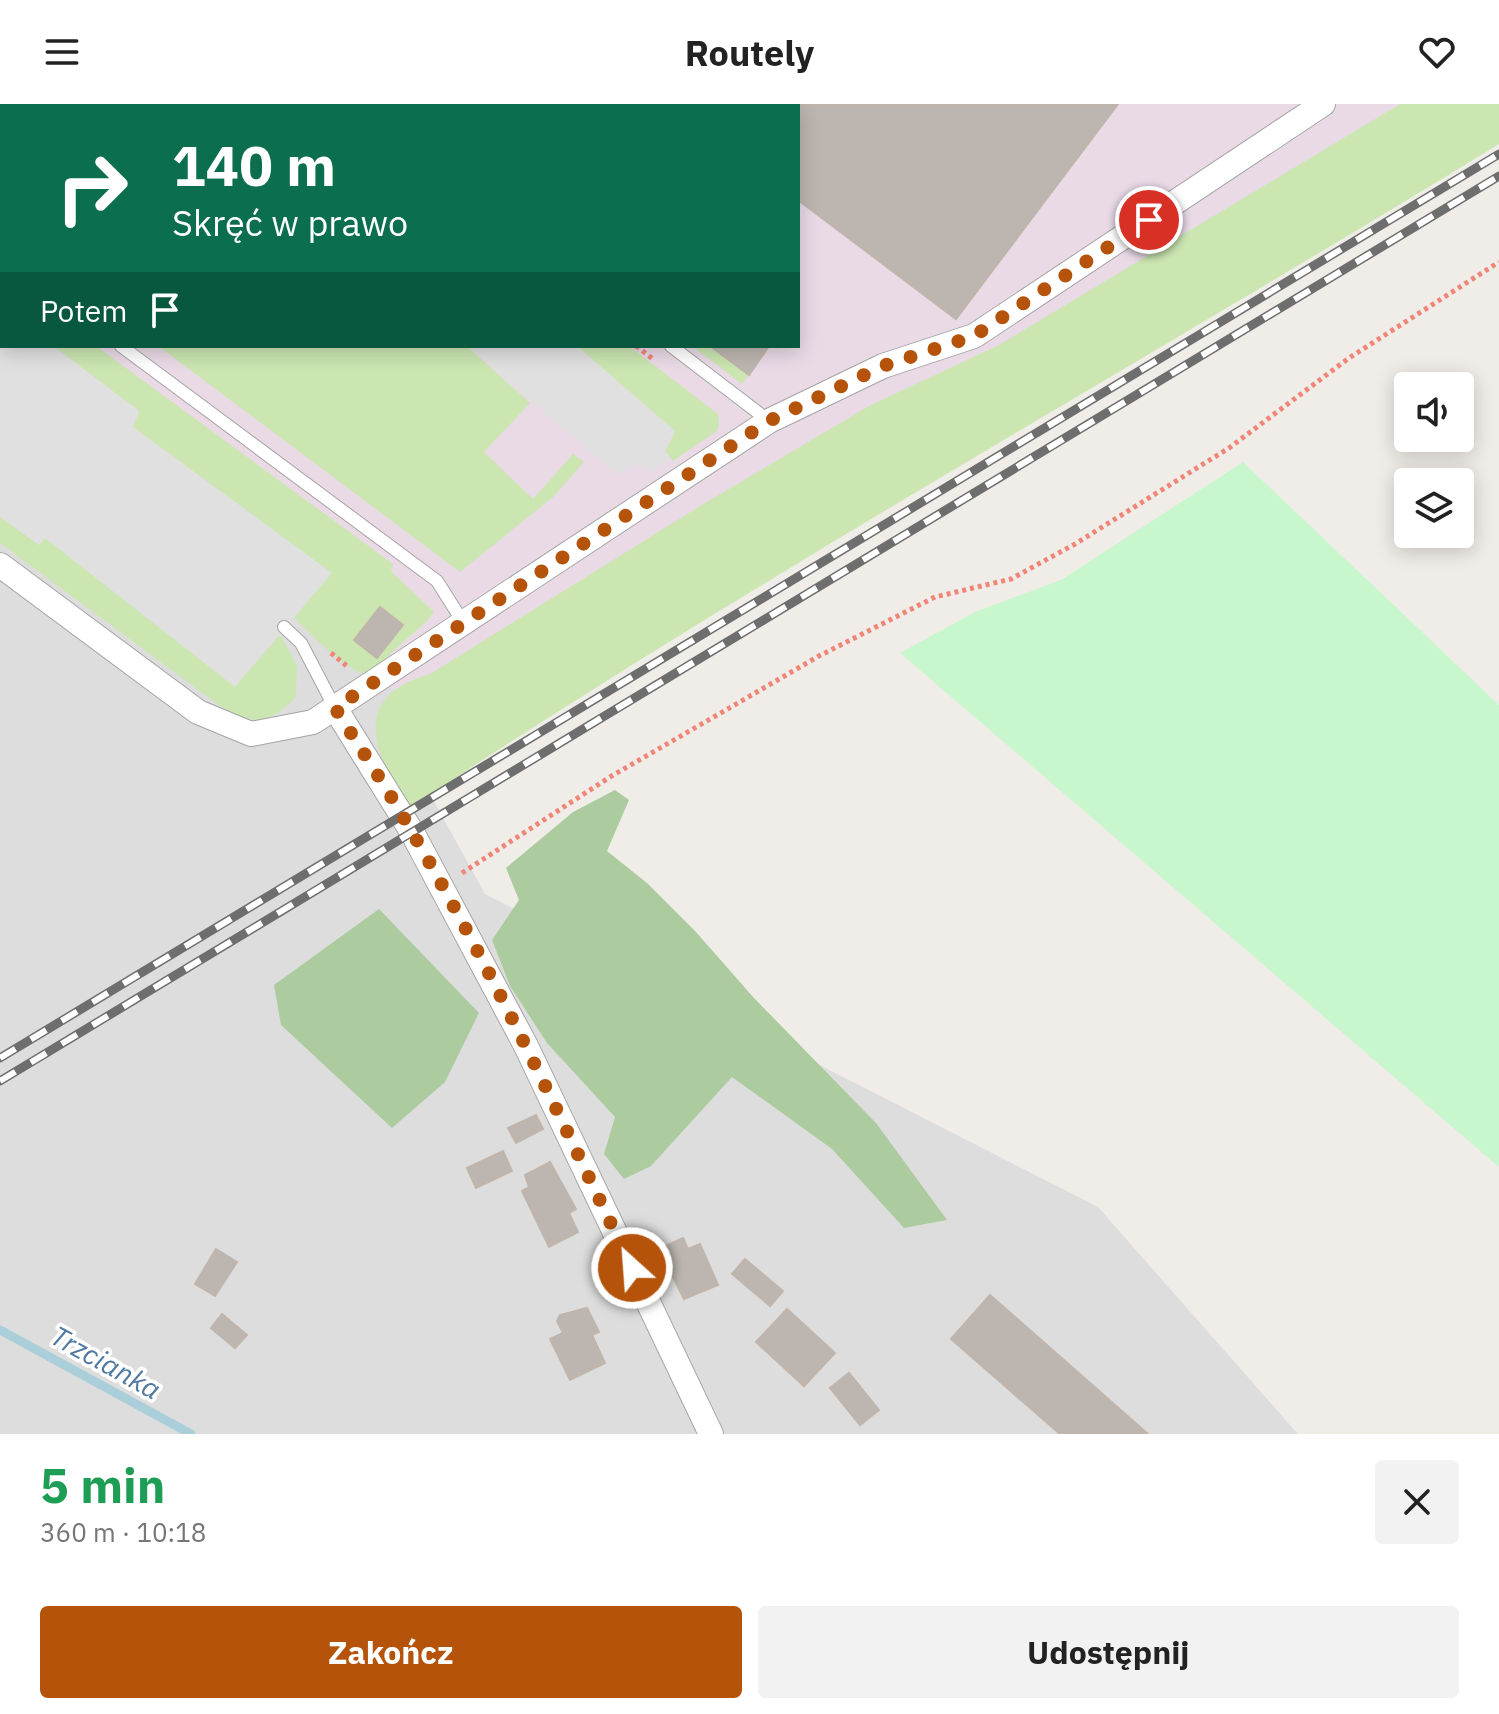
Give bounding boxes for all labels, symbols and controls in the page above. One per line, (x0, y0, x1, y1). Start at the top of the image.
text: Routely (685, 29, 814, 76)
icon: menu (40, 30, 84, 74)
icon: heart (1415, 30, 1459, 74)
text: 140 m (172, 129, 336, 201)
icon: right (40, 136, 144, 240)
pin (1115, 186, 1183, 254)
icon: arrive (1127, 198, 1171, 242)
text: Skręć w prawo (172, 199, 408, 246)
icon: arrive (143, 288, 187, 332)
text: Potem (40, 291, 127, 330)
map controls (1394, 372, 1474, 548)
button: sound (1394, 372, 1474, 452)
button: layers (1394, 468, 1474, 548)
position arrow (590, 1226, 674, 1310)
water label: Trzcianka (44, 1317, 168, 1407)
text: 5 min (40, 1454, 165, 1516)
button: close (1375, 1460, 1459, 1544)
text: 360 m · 10:18 (40, 1515, 206, 1549)
button: Zakończ (40, 1606, 742, 1698)
button: Udostępnij (758, 1606, 1459, 1698)

